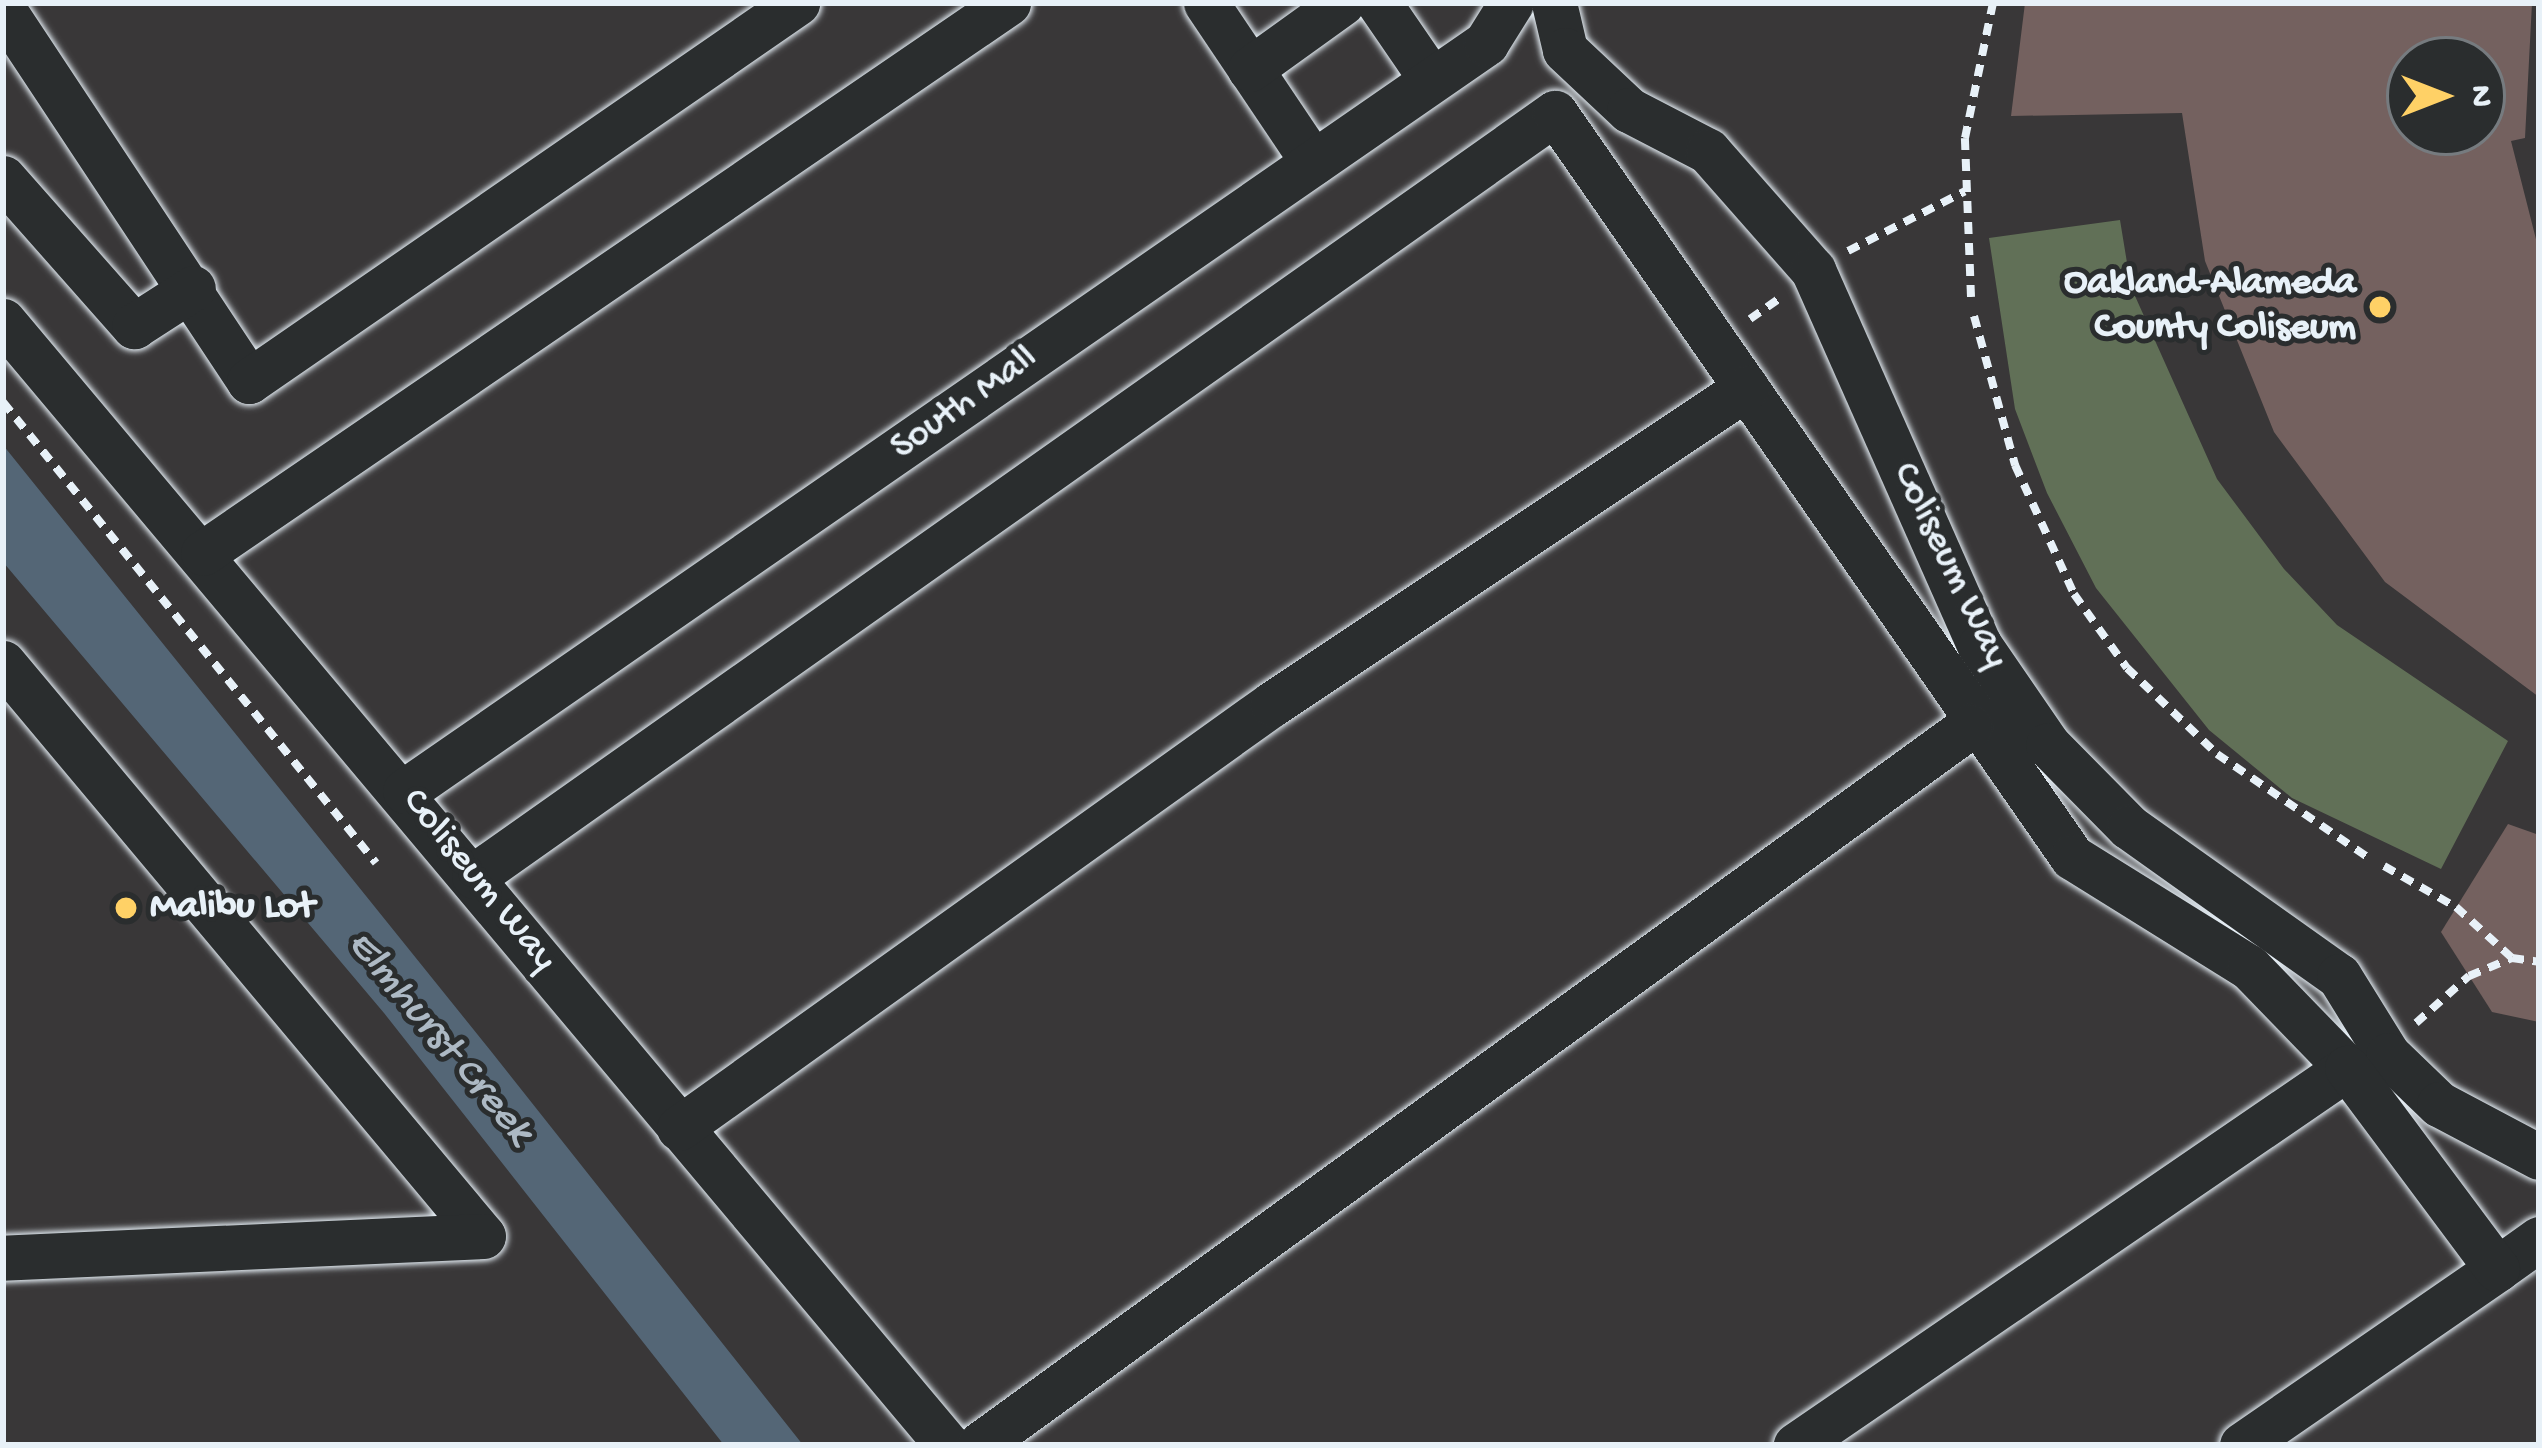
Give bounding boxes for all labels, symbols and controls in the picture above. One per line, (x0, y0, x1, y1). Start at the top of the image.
north arrow (2386, 36, 2506, 156)
text: N (2460, 85, 2498, 107)
place label: Oakland-Alameda County Coliseum (2064, 262, 2356, 353)
marker: Oakland-Alameda County Coliseum (2367, 294, 2393, 320)
street label: South Mall (883, 336, 1047, 472)
street label: Coliseum Way (1879, 456, 2019, 676)
street label: Coliseum Way (390, 780, 566, 982)
place label: Malibu Lot (150, 885, 314, 931)
marker: Malibu Lot (113, 895, 139, 921)
water label: Elmhurst Creek (334, 921, 542, 1157)

